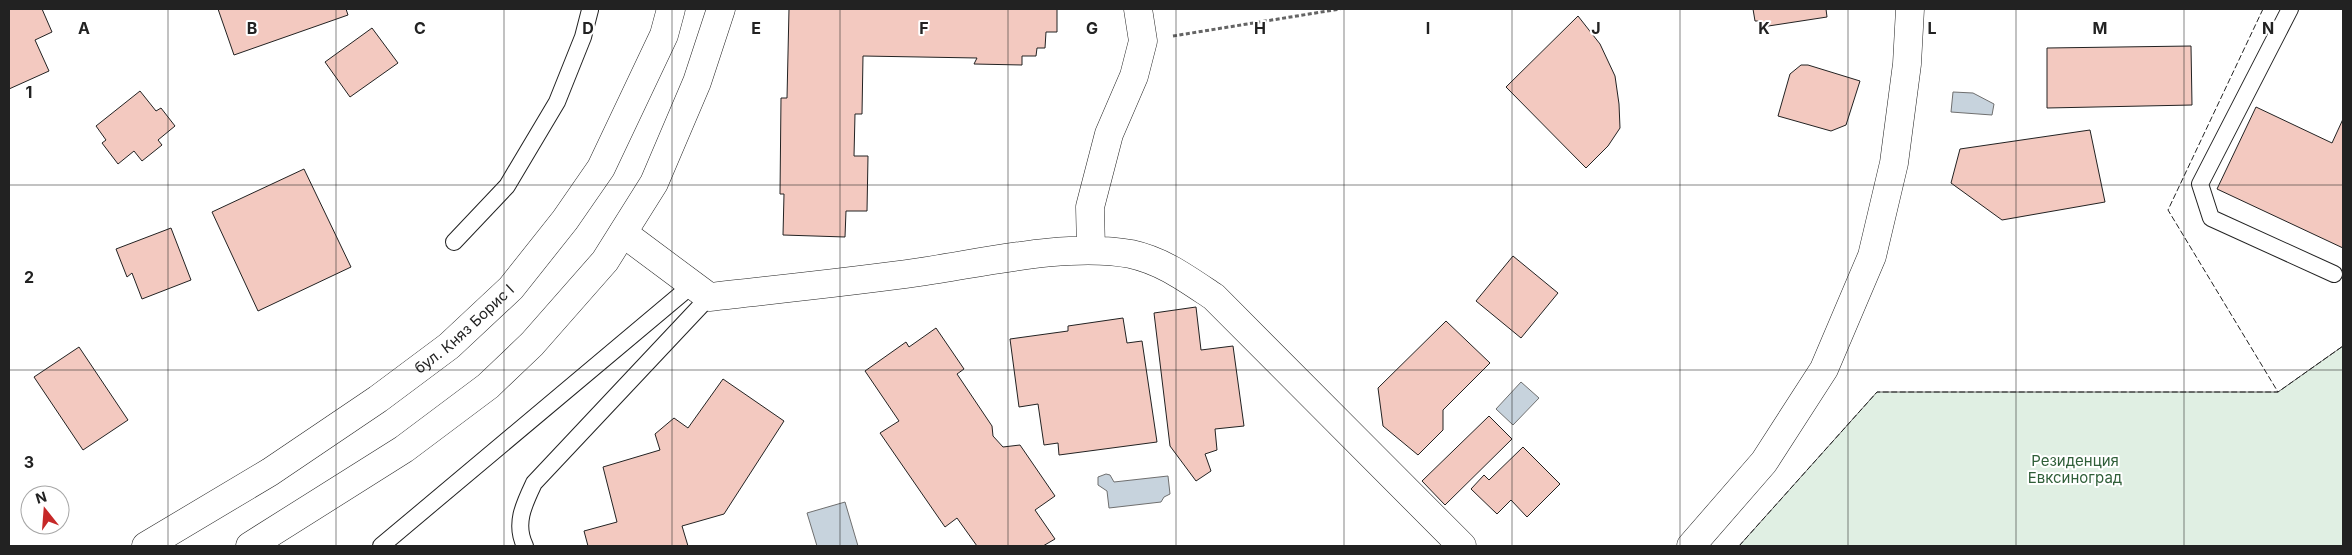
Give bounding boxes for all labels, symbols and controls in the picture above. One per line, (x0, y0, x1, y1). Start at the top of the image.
text: A (78, 18, 90, 38)
text: B (247, 18, 257, 38)
text: C (414, 18, 426, 38)
text: D (582, 18, 594, 38)
text: E (751, 18, 761, 38)
text: F (919, 18, 929, 38)
text: G (1086, 18, 1098, 38)
text: H (1254, 18, 1266, 38)
text: I (1426, 18, 1430, 38)
text: J (1591, 18, 1601, 38)
text: K (1758, 18, 1770, 38)
text: L (1927, 18, 1937, 38)
text: M (2093, 18, 2107, 38)
text: N (2262, 18, 2274, 38)
text: 1 (26, 82, 32, 102)
text: 2 (24, 267, 34, 287)
street label: бул. Княз Борис I (411, 280, 518, 377)
park label: Резиденция Евксиноград (2028, 451, 2122, 487)
text: 3 (24, 452, 34, 472)
north arrow (20, 485, 70, 535)
text: N (33, 487, 49, 507)

